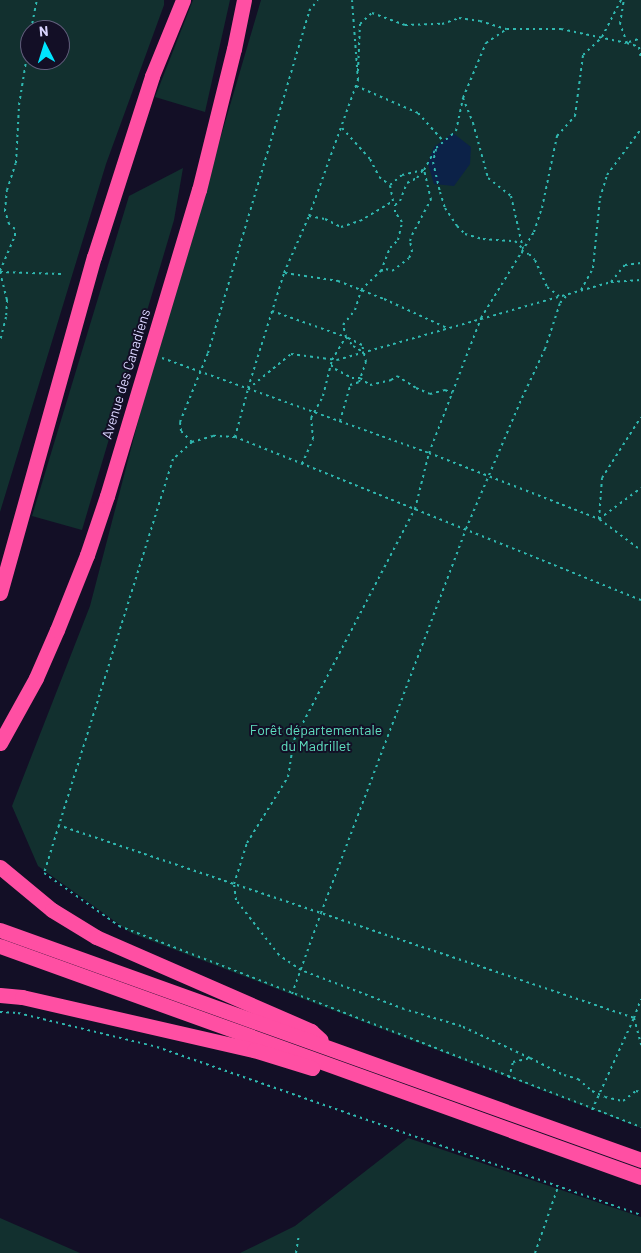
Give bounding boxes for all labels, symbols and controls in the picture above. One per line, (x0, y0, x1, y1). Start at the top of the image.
north arrow (20, 20, 70, 70)
text: N (38, 22, 49, 39)
street label: Avenue des Canadiens (98, 307, 154, 441)
park label: Forêt départementale du Madrillet (250, 722, 382, 754)

